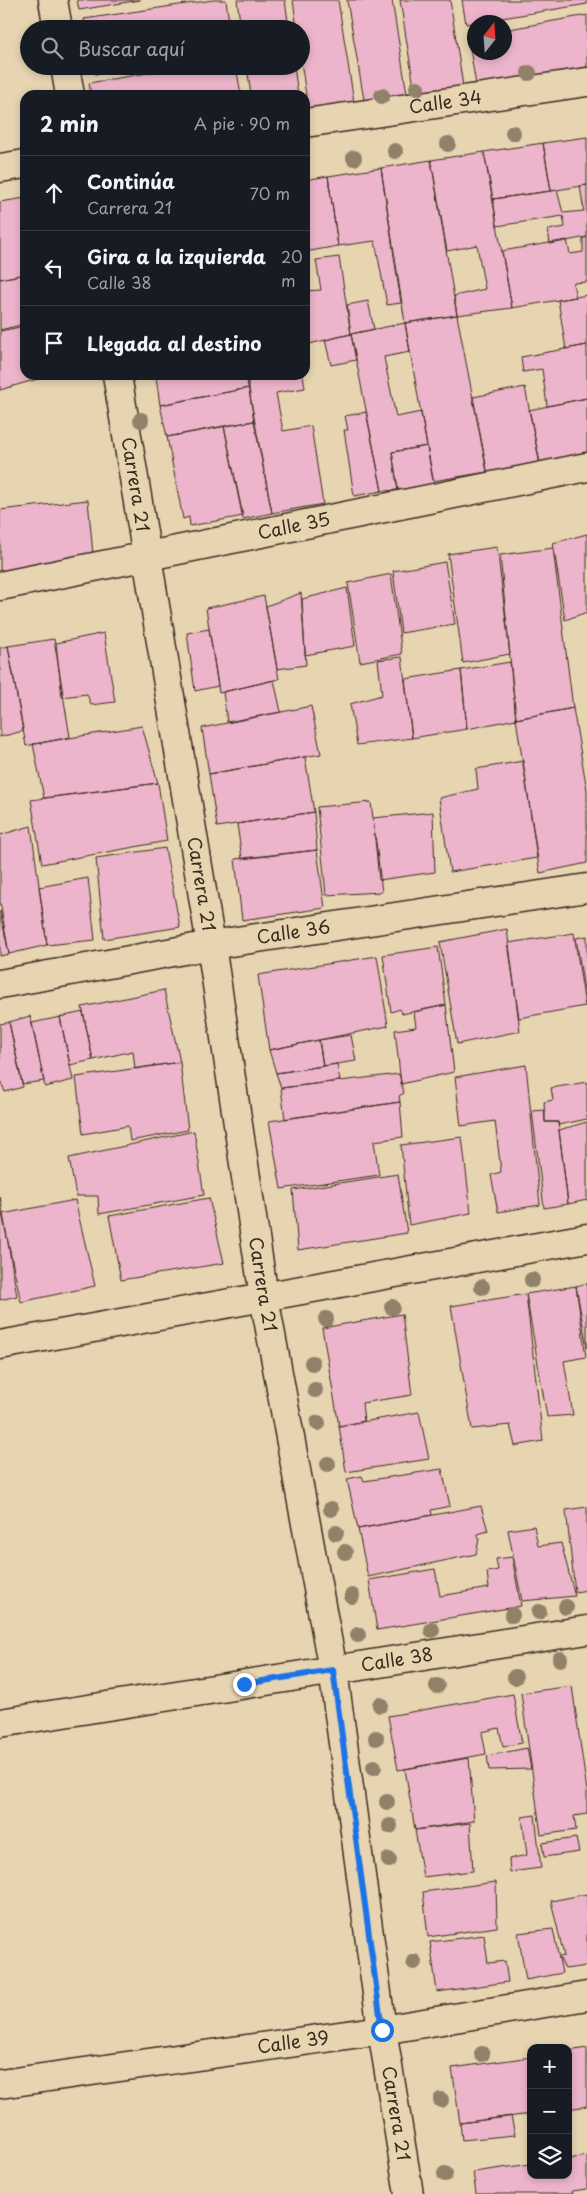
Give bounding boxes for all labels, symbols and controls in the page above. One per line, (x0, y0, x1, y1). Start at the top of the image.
north arrow (467, 15, 512, 60)
search box (20, 20, 310, 75)
icon: search (38, 34, 66, 62)
text: Buscar aquí (78, 34, 185, 62)
street label: Calle 34 (407, 82, 484, 120)
text: 2 min (40, 107, 99, 139)
text: A pie · 90 m (194, 111, 290, 135)
text: Continúa (87, 167, 175, 195)
icon: ahead (40, 179, 68, 207)
text: 70 m (250, 181, 290, 205)
text: Carrera 21 (87, 195, 172, 219)
text: Gira a la izquierda (87, 242, 266, 270)
text: 20 m (281, 244, 303, 292)
icon: left (40, 254, 68, 282)
text: Calle 38 (87, 270, 152, 294)
icon: arrive (40, 329, 68, 357)
text: Llegada al destino (87, 329, 261, 357)
street label: Carrera 21 (115, 435, 158, 534)
street label: Calle 35 (255, 504, 332, 545)
street label: Carrera 21 (181, 835, 224, 933)
street label: Calle 36 (255, 912, 332, 950)
street label: Carrera 21 (243, 1235, 285, 1334)
street label: Calle 38 (359, 1640, 435, 1678)
route end (233, 1673, 256, 1696)
route start (371, 2019, 394, 2042)
street label: Calle 39 (255, 2023, 331, 2060)
map controls (527, 2044, 572, 2179)
button: + (527, 2044, 572, 2089)
street label: Carrera 21 (376, 2064, 418, 2163)
button: − (527, 2089, 572, 2134)
button: layers (527, 2134, 572, 2179)

